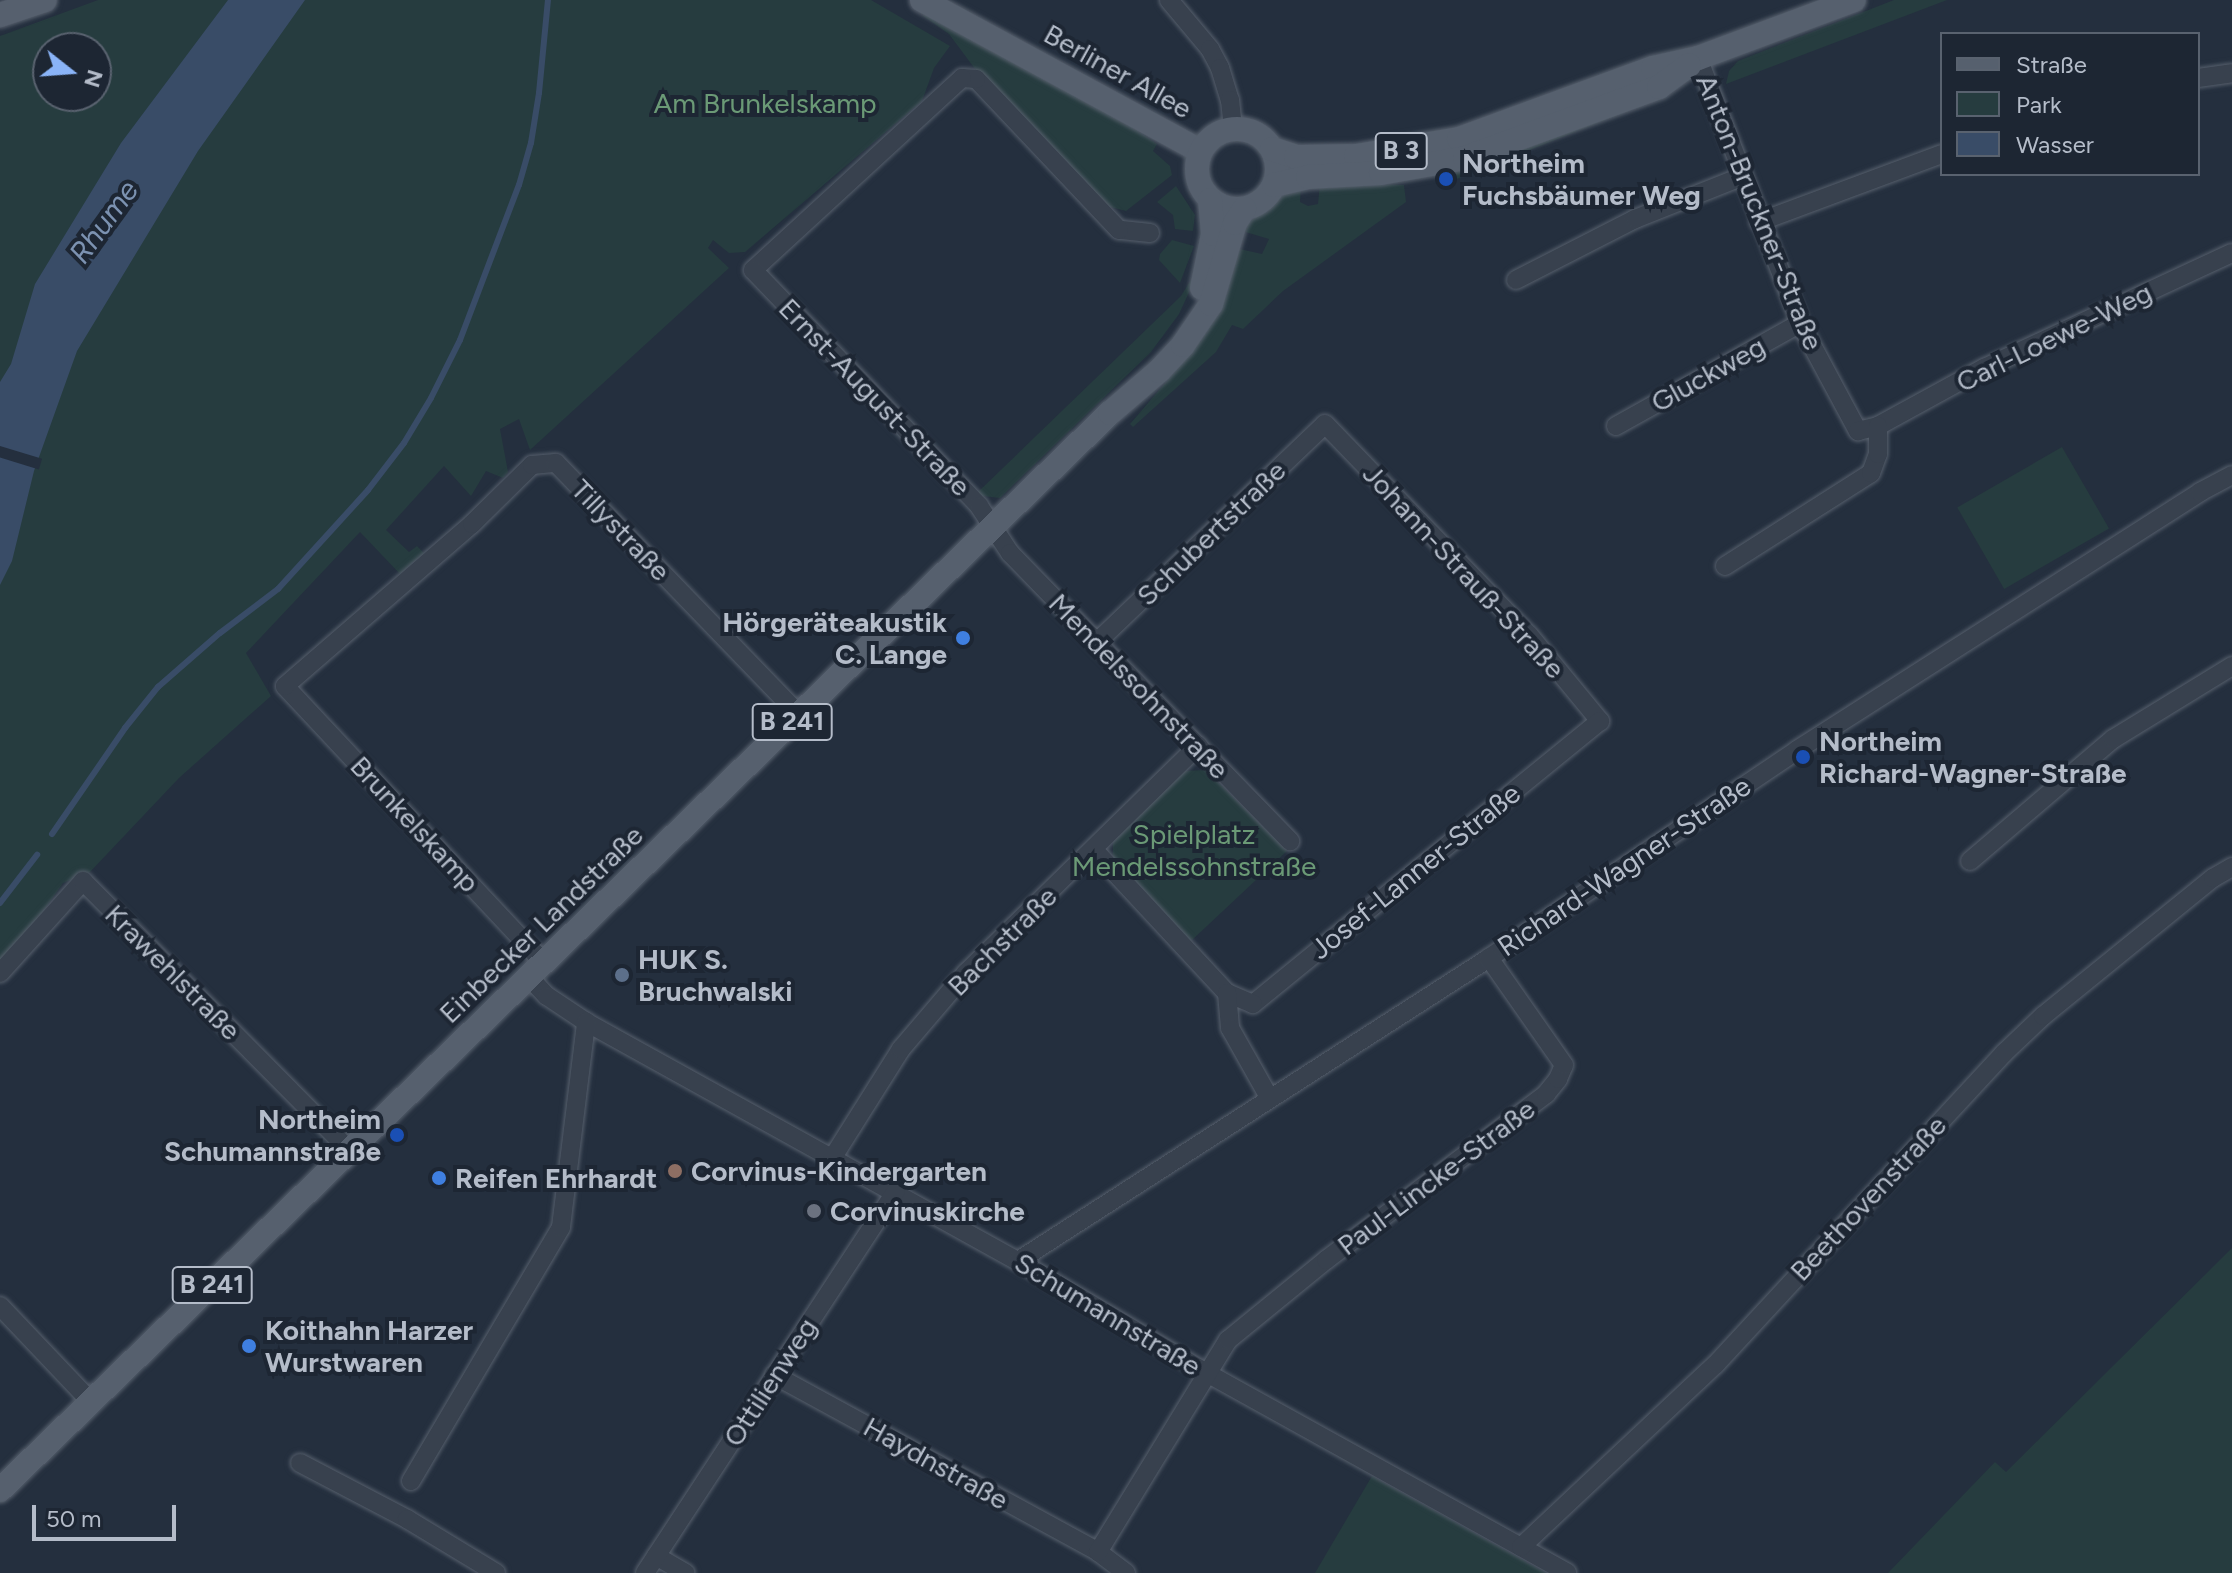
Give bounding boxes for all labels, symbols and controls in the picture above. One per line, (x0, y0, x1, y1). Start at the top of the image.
street label: Berliner Allee (1038, 17, 1198, 125)
north arrow (32, 32, 112, 112)
legend (1940, 32, 2200, 176)
text: Straße (2016, 50, 2087, 79)
text: N (78, 66, 109, 91)
street label: Anton-Bruckner-Straße (1689, 69, 1831, 355)
park label: Am Brunkelskamp (653, 86, 877, 120)
text: Park (2016, 90, 2062, 119)
road number: B 3 (1373, 129, 1429, 173)
text: Wasser (2016, 130, 2094, 159)
place label: Northeim Fuchsbäumer Weg (1462, 146, 1701, 212)
marker: Northeim Fuchsbäumer Weg (1437, 170, 1455, 188)
water label: Rhume (62, 173, 146, 271)
street label: Carl-Loewe-Weg (1951, 275, 2157, 399)
street label: Ernst-August-Straße (772, 291, 978, 503)
street label: Gluckweg (1645, 329, 1771, 419)
street label: Schubertstraße (1130, 454, 1292, 612)
street label: Johann-Strauß-Straße (1356, 457, 1572, 685)
street label: Tillystraße (565, 472, 677, 588)
street label: Mendelssohnstraße (1042, 586, 1236, 786)
place label: Hörgeräteakustik C. Lange (722, 605, 947, 671)
marker: Hörgeräteakustik C. Lange (954, 629, 972, 647)
road number: B 241 (750, 700, 834, 744)
place label: Northeim Richard-Wagner-Straße (1819, 724, 2127, 790)
marker: Northeim Richard-Wagner-Straße (1794, 748, 1812, 766)
street label: Brunkelskamp (344, 749, 486, 899)
street label: Richard-Wagner-Straße (1491, 769, 1757, 963)
street label: Josef-Lanner-Straße (1303, 776, 1527, 966)
park label: Spielplatz Mendelssohnstraße (1072, 817, 1316, 883)
street label: Einbecker Landstraße (432, 818, 650, 1030)
street label: Bachstraße (940, 879, 1064, 1003)
street label: Krawehlstraße (98, 897, 248, 1047)
place label: HUK S. Bruchwalski (638, 942, 793, 1008)
marker: HUK S. Bruchwalski (613, 966, 631, 984)
street label: Paul-Lincke-Straße (1331, 1092, 1541, 1262)
place label: Northeim Schumannstraße (164, 1102, 381, 1168)
street label: Beethovenstraße (1783, 1109, 1953, 1287)
marker: Northeim Schumannstraße (388, 1126, 406, 1144)
place label: Corvinus-Kindergarten (691, 1154, 987, 1188)
place label: Reifen Ehrhardt (455, 1161, 657, 1195)
marker: Corvinus-Kindergarten (666, 1162, 684, 1180)
marker: Reifen Ehrhardt (430, 1169, 448, 1187)
place label: Corvinuskirche (830, 1194, 1025, 1228)
marker: Corvinuskirche (805, 1202, 823, 1220)
street label: Schumannstraße (1009, 1245, 1207, 1383)
road number: B 241 (170, 1263, 254, 1307)
street label: Ottilienweg (716, 1312, 824, 1452)
place label: Koithahn Harzer Wurstwaren (265, 1313, 473, 1379)
marker: Koithahn Harzer Wurstwaren (240, 1337, 258, 1355)
street label: Haydnstraße (858, 1410, 1014, 1516)
scale bar (36, 1489, 180, 1539)
text: 50 m (46, 1504, 102, 1533)

